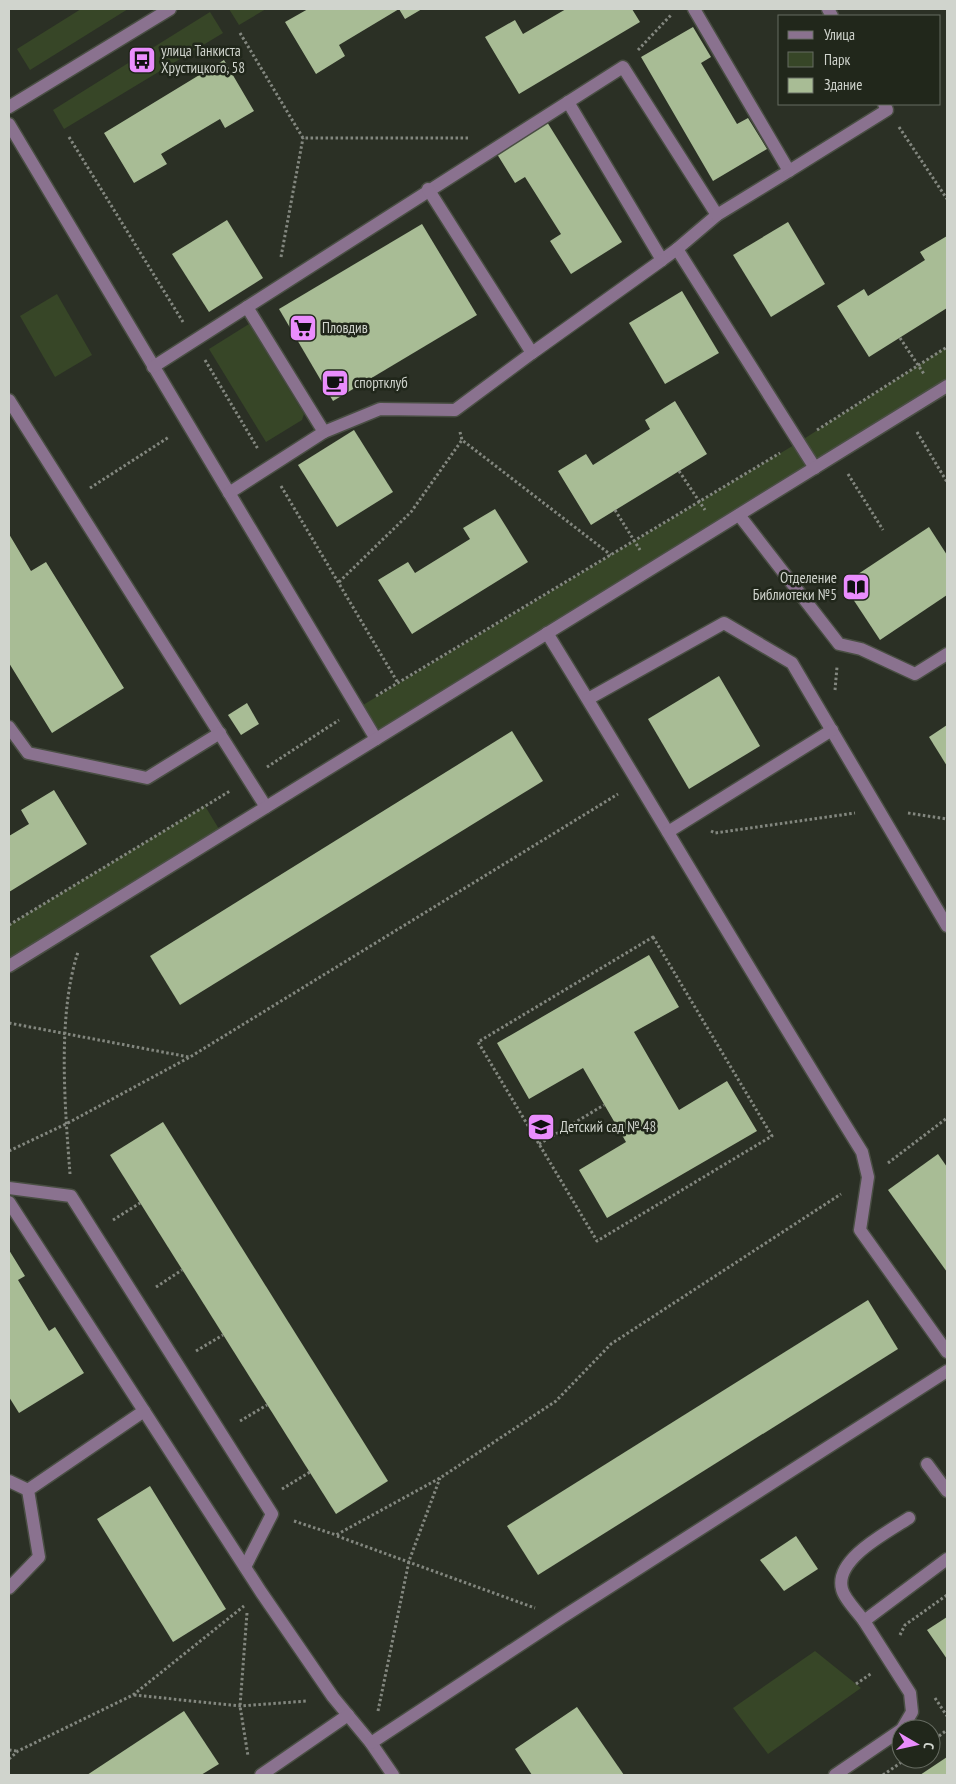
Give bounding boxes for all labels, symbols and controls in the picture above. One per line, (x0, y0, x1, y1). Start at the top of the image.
legend (778, 15, 941, 105)
text: Улица (824, 25, 855, 44)
place label: улица Танкиста Хрустицкого, 58 (161, 41, 245, 77)
bus stop icon: улица Танкиста Хрустицкого, 58 (127, 45, 157, 75)
text: Парк (824, 50, 850, 69)
text: Здание (824, 75, 862, 94)
supermarket icon: Пловдив (288, 313, 318, 343)
place label: Пловдив (322, 318, 368, 337)
cafe icon: спортклуб (320, 368, 350, 398)
place label: спортклуб (354, 373, 408, 392)
place label: Отделение Библиотеки №5 (753, 568, 837, 604)
library icon: Отделение Библиотеки №5 (841, 572, 871, 602)
school or university icon: Детский сад № 48 (526, 1112, 556, 1142)
place label: Детский сад № 48 (560, 1117, 656, 1136)
north arrow (891, 1719, 941, 1769)
text: С (919, 1741, 938, 1751)

